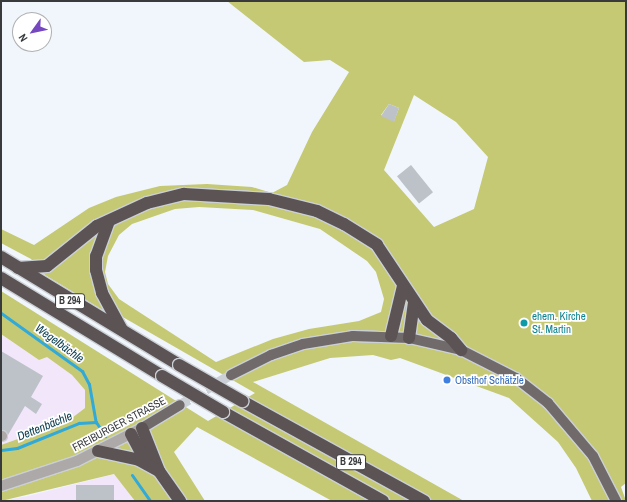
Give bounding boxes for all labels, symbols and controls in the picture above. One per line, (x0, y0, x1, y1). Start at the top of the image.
north arrow (12, 12, 52, 52)
text: N (15, 31, 30, 45)
road number: B 294 (55, 293, 85, 309)
place label: ehem. Kirche St. Martin (532, 310, 586, 336)
marker: ehem. Kirche St. Martin (519, 318, 529, 328)
water label: Wegelbächle (32, 322, 86, 366)
place label: Obsthof Schätzle (455, 373, 524, 387)
marker: Obsthof Schätzle (442, 375, 452, 385)
street label: FREIBURGER STRASSE (70, 394, 168, 454)
water label: Dettenbächle (15, 409, 75, 445)
road number: B 294 (336, 454, 366, 470)

